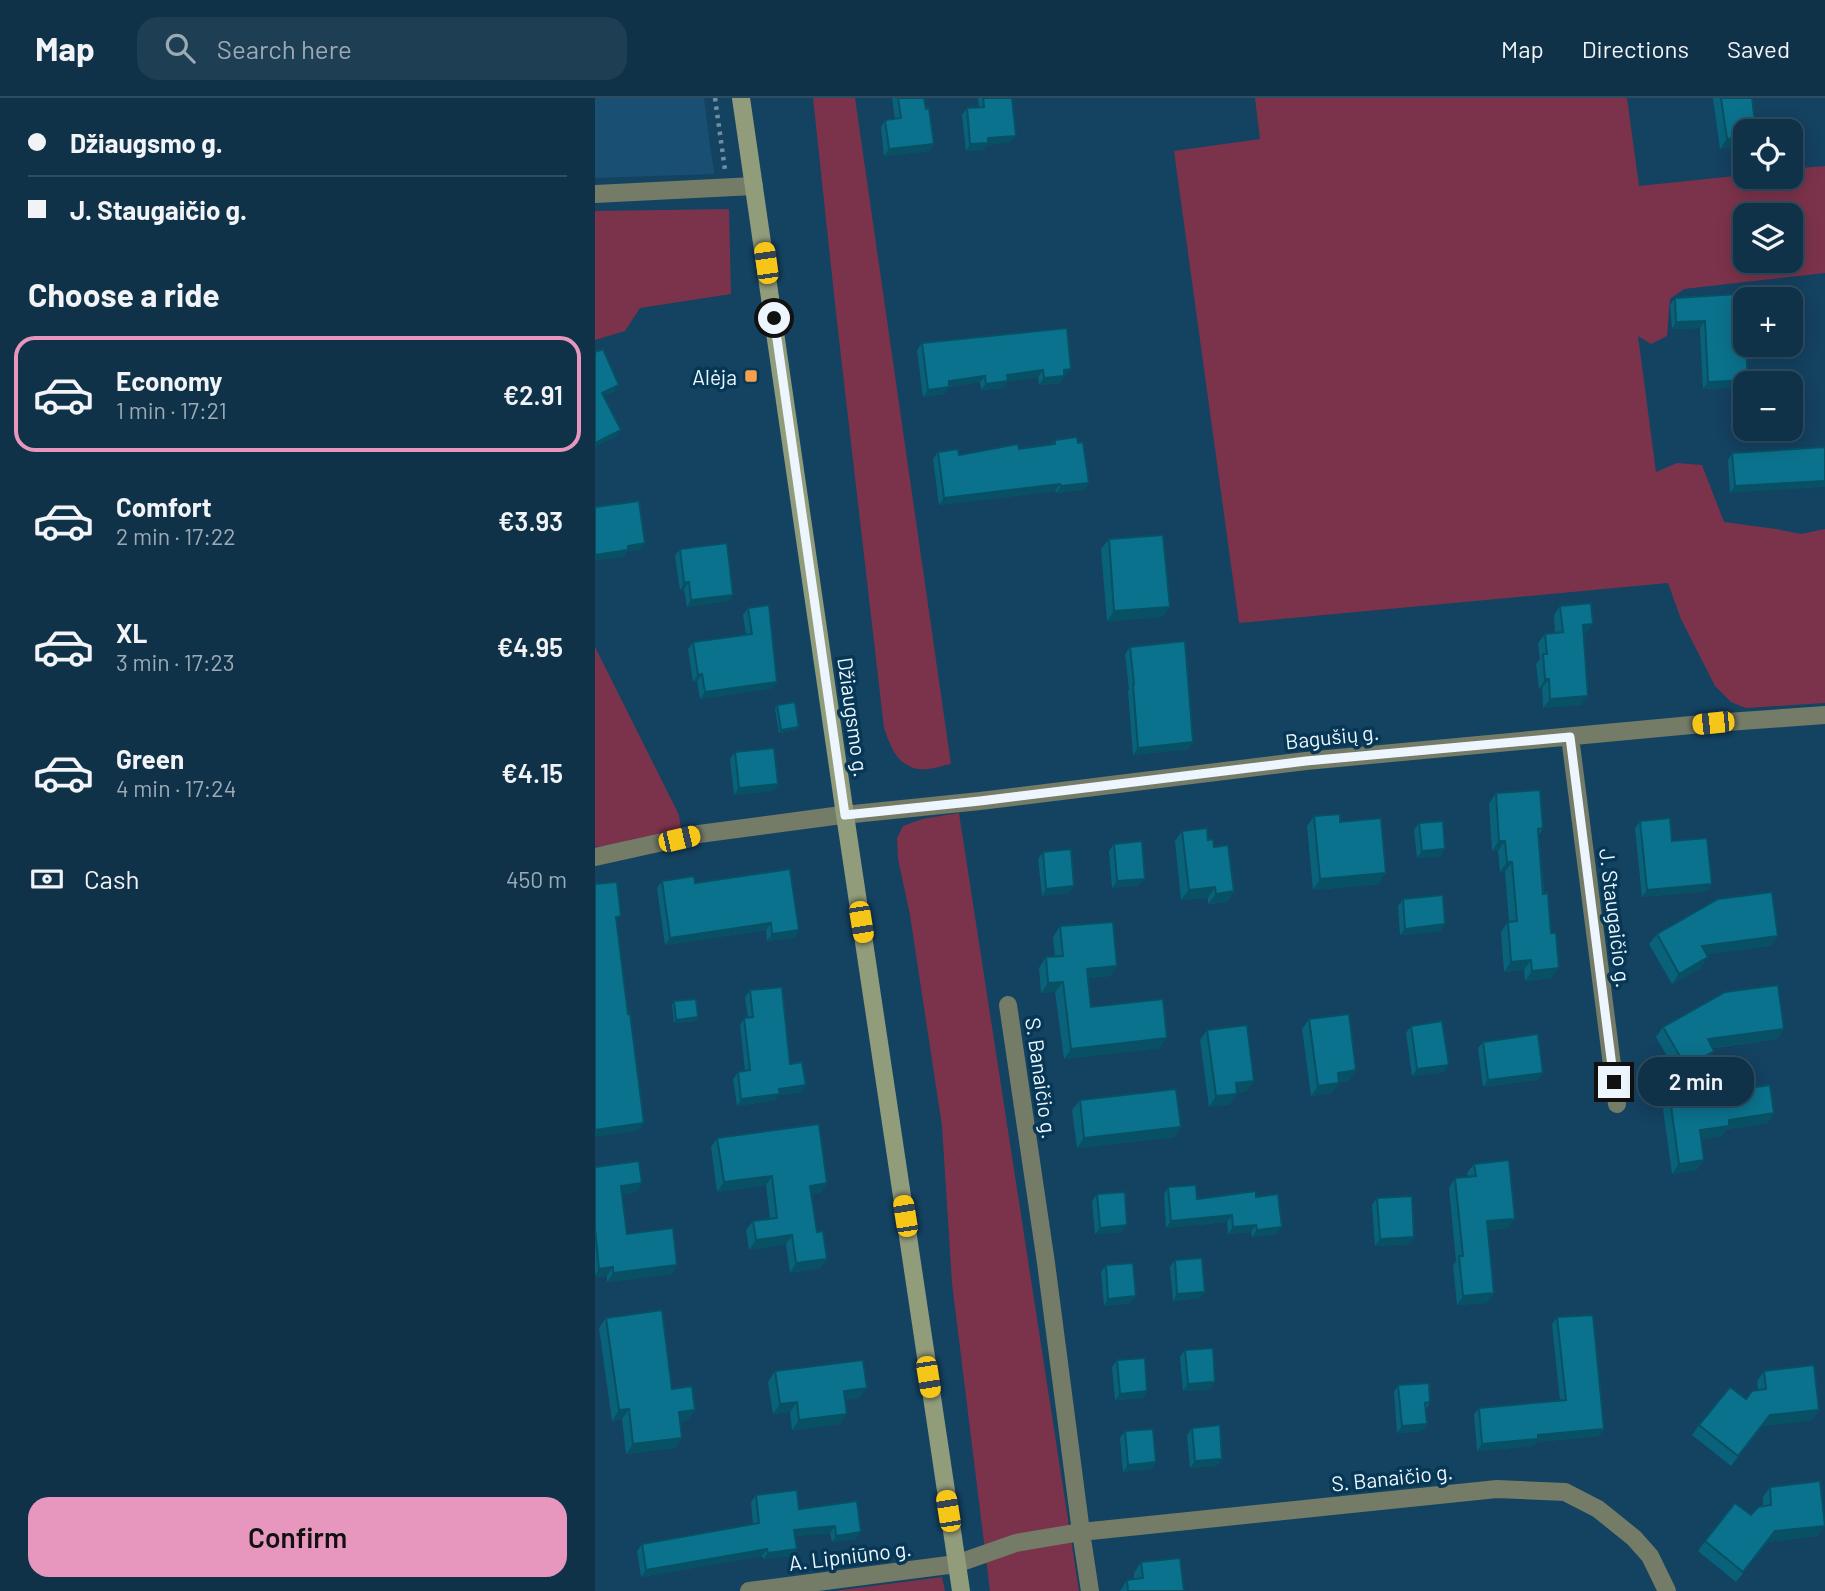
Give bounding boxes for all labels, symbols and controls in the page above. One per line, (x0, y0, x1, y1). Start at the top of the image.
search box (137, 17, 627, 80)
text: Map (35, 28, 95, 68)
icon: search (161, 29, 199, 67)
text: Search here (217, 33, 352, 64)
text: Map (1501, 34, 1544, 63)
text: Directions (1582, 34, 1689, 63)
text: Saved (1727, 34, 1790, 63)
map controls (1733, 119, 1803, 441)
button: locate (1733, 119, 1803, 189)
text: Džiaugsmo g. (70, 127, 223, 158)
text: J. Staugaičio g. (70, 194, 247, 225)
button: layers (1733, 203, 1803, 273)
car (753, 241, 780, 285)
text: Choose a ride (28, 275, 220, 313)
button: + (1733, 287, 1803, 357)
route start (758, 302, 790, 334)
icon: car (32, 363, 95, 426)
place label: Alėja (692, 364, 737, 389)
text: Economy (116, 365, 222, 396)
marker: Alėja (743, 368, 759, 384)
button: − (1733, 371, 1803, 441)
text: €2.91 (503, 379, 563, 410)
text: 1 min · 17:21 (116, 396, 227, 424)
icon: car (32, 489, 95, 552)
text: Comfort (116, 491, 212, 522)
text: €3.93 (498, 505, 563, 536)
text: 2 min · 17:22 (116, 522, 236, 550)
icon: car (32, 615, 95, 678)
text: XL (116, 617, 147, 648)
text: €4.95 (497, 631, 563, 662)
text: 3 min · 17:23 (116, 648, 235, 676)
street label: Džiaugsmo g. (833, 655, 875, 779)
car (1692, 710, 1735, 736)
street label: Bagušių g. (1284, 719, 1380, 753)
icon: car (32, 741, 95, 804)
text: Green (116, 743, 184, 774)
text: €4.15 (501, 757, 563, 788)
text: 4 min · 17:24 (116, 774, 236, 802)
car (657, 824, 702, 854)
street label: J. Staugaičio g. (1595, 847, 1637, 989)
icon: cash (28, 860, 66, 898)
text: Cash (84, 863, 139, 894)
text: 450 m (506, 865, 567, 893)
car (848, 900, 875, 944)
street label: S. Banaičio g. (1021, 1016, 1063, 1140)
callout: 2 min (1639, 1058, 1754, 1107)
route end (1598, 1066, 1630, 1098)
text: 2 min (1669, 1067, 1723, 1095)
car (892, 1194, 919, 1238)
car (915, 1355, 942, 1399)
street label: S. Banaičio g. (1330, 1458, 1454, 1496)
car (935, 1489, 962, 1533)
button: Confirm (28, 1497, 567, 1577)
street label: A. Lipniūno g. (787, 1535, 913, 1575)

